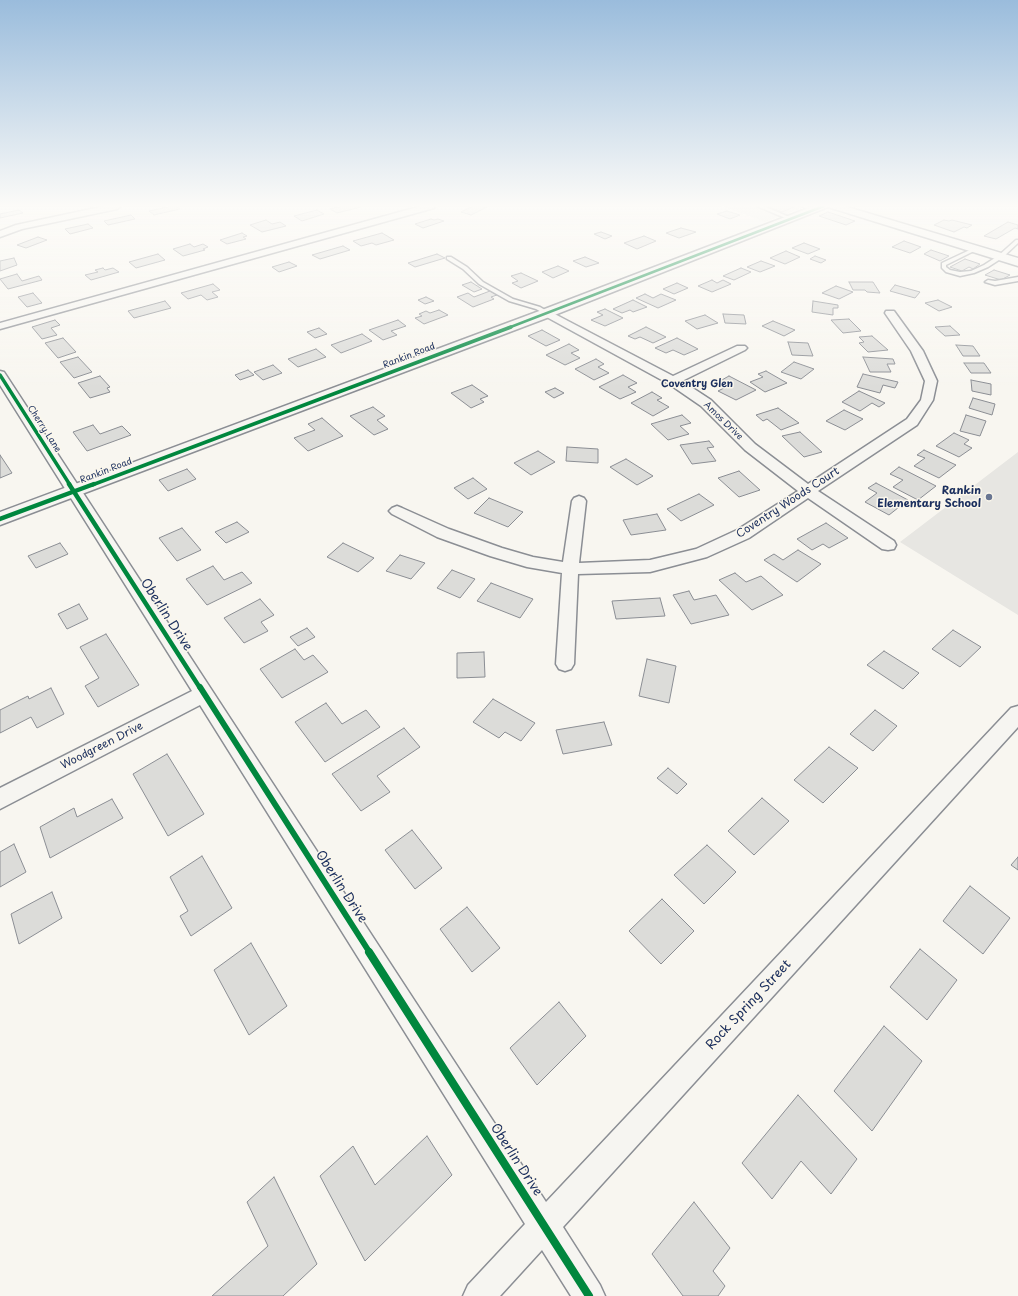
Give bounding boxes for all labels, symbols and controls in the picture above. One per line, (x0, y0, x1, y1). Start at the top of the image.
street label: Rankin Road (381, 341, 437, 371)
district label: Coventry Glen (661, 378, 733, 390)
street label: Amos Drive (701, 400, 745, 442)
street label: Cherry Lane (25, 403, 63, 455)
street label: Rankin Road (78, 456, 134, 486)
street label: Coventry Woods Court (734, 465, 842, 541)
place label: Rankin Elementary School (877, 484, 981, 510)
marker: Rankin Elementary School (984, 492, 994, 502)
street label: Oberlin Drive (137, 576, 195, 654)
street label: Woodgreen Drive (59, 720, 145, 772)
street label: Oberlin Drive (312, 848, 370, 926)
street label: Rock Spring Street (703, 957, 795, 1053)
street label: Oberlin Drive (487, 1121, 545, 1199)

